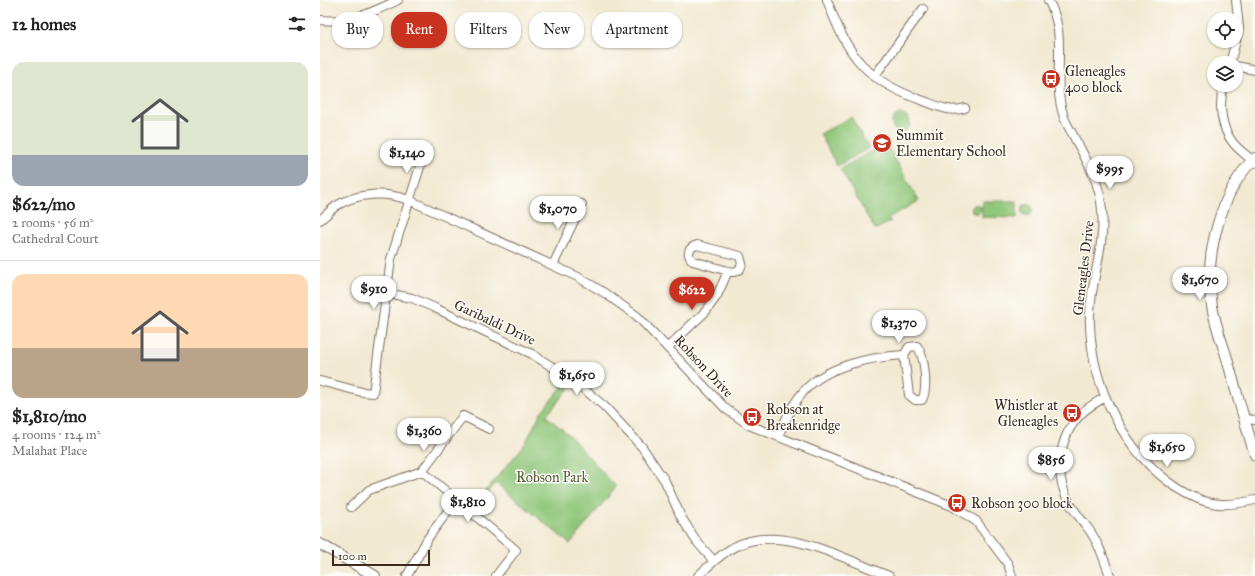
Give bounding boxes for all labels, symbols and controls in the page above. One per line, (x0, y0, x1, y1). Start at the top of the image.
chip: Buy (332, 12, 383, 48)
chip: Rent (391, 12, 447, 48)
chip: Filters (455, 12, 521, 48)
chip: New (529, 12, 584, 48)
chip: Apartment (592, 12, 682, 48)
map controls (1207, 12, 1243, 92)
button: locate (1207, 12, 1243, 48)
icon: filters (286, 13, 308, 35)
text: 12 homes (12, 14, 76, 35)
button: layers (1207, 56, 1243, 92)
place label: Gleneagles 400 block (1065, 63, 1125, 96)
bus stop icon: Gleneagles 400 block (1040, 68, 1062, 90)
icon: home (124, 88, 196, 160)
place label: Summit Elementary School (896, 127, 1006, 160)
school or university icon: Summit Elementary School (871, 132, 893, 154)
pin: $1,140 (374, 140, 440, 174)
text: $1,140 (389, 145, 425, 161)
pin: $995 (1086, 156, 1134, 190)
text: $995 (1096, 161, 1124, 177)
text: $622/mo (12, 194, 75, 215)
pin: $1,070 (525, 196, 591, 230)
text: $1,070 (539, 201, 577, 217)
text: 2 rooms · 56 m² (12, 215, 94, 231)
street label: Gleneagles Drive (1069, 219, 1098, 317)
text: Cathedral Court (12, 231, 99, 247)
pin: $1,670 (1167, 267, 1233, 301)
text: $1,670 (1181, 272, 1219, 288)
pin: $910 (350, 276, 398, 310)
pin: $622 (668, 277, 716, 311)
text: $910 (360, 281, 388, 297)
text: $622 (678, 282, 706, 298)
street label: Garibaldi Drive (451, 296, 538, 349)
icon: home (124, 300, 196, 372)
pin: $1,370 (866, 310, 932, 344)
text: $1,370 (881, 315, 917, 331)
street label: Robson Drive (671, 332, 737, 401)
pin: $1,650 (544, 362, 610, 396)
text: $1,650 (559, 367, 595, 383)
place label: Whistler at Gleneagles (994, 397, 1058, 430)
place label: Robson at Breakenridge (766, 401, 840, 434)
bus stop icon: Whistler at Gleneagles (1061, 402, 1083, 424)
text: $1,810/mo (12, 406, 86, 427)
bus stop icon: Robson at Breakenridge (741, 406, 763, 428)
pin: $1,360 (391, 418, 457, 452)
text: $1,360 (406, 423, 442, 439)
text: 4 rooms · 124 m² (12, 427, 101, 443)
pin: $1,650 (1134, 434, 1200, 468)
text: $1,650 (1149, 439, 1185, 455)
text: Malahat Place (12, 443, 87, 459)
pin: $856 (1027, 447, 1075, 481)
text: $856 (1037, 452, 1065, 468)
park label: Robson Park (516, 469, 588, 486)
pin: $1,810 (435, 489, 501, 523)
bus stop icon: Robson 300 block (946, 492, 968, 514)
text: $1,810 (450, 494, 486, 510)
place label: Robson 300 block (971, 495, 1073, 512)
scale bar (332, 548, 430, 567)
text: 100 m (338, 550, 367, 563)

